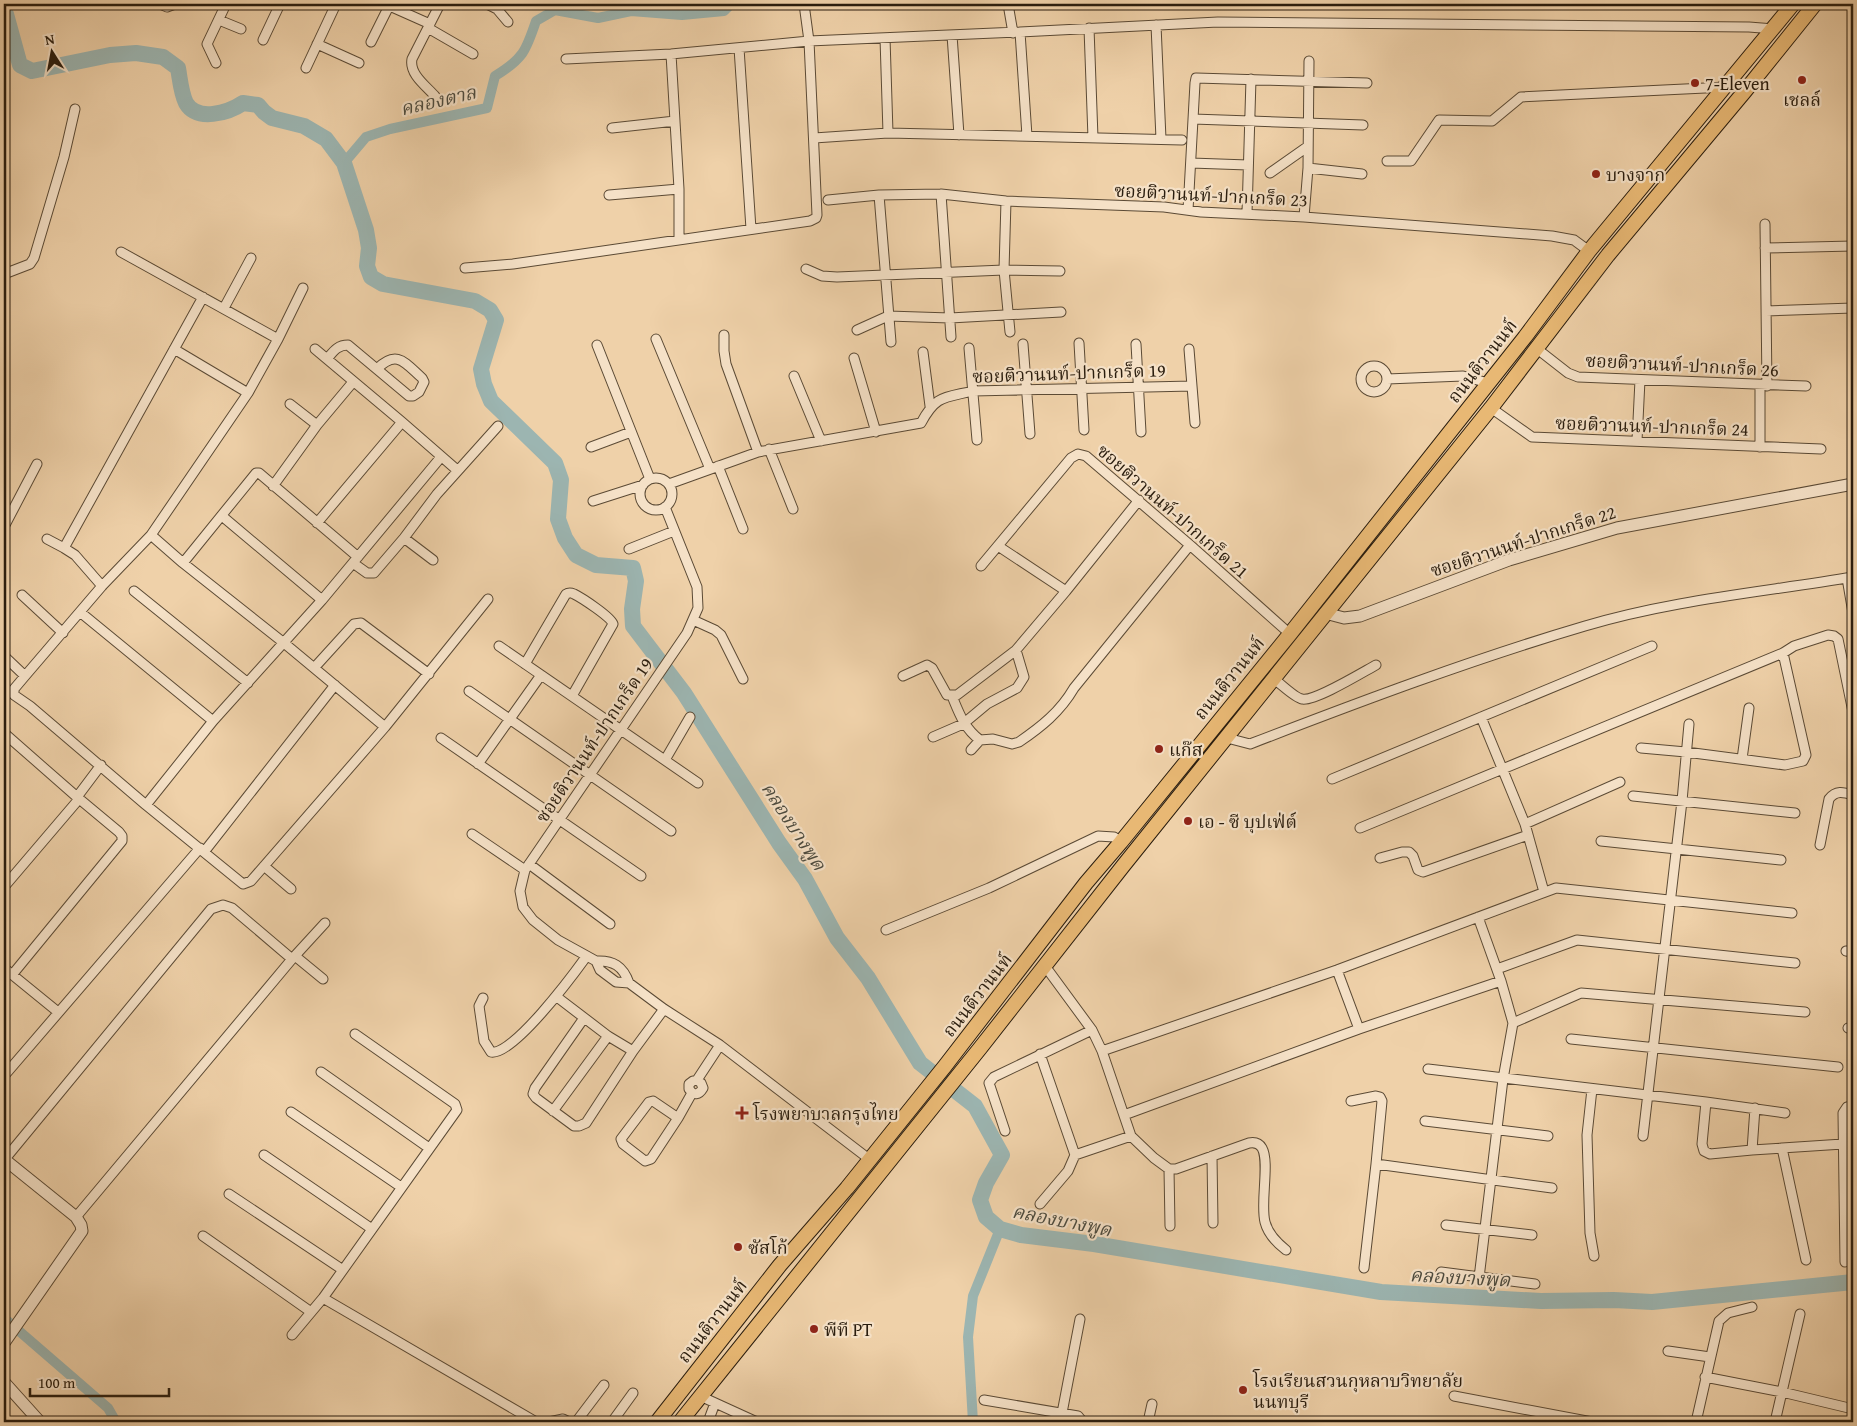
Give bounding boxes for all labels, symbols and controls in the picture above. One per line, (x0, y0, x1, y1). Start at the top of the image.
north arrow (28, 28, 78, 78)
text: N (43, 28, 57, 50)
place label: 7-Eleven (1705, 70, 1770, 97)
marker: เชลล์ (1796, 74, 1808, 86)
marker: 7-Eleven (1689, 77, 1701, 89)
water label: คลองตาล (397, 78, 479, 122)
place label: เชลล์ (1783, 86, 1821, 113)
place label: บางจาก (1606, 161, 1665, 188)
marker: บางจาก (1590, 168, 1602, 180)
street label: ซอยติวานนท์-ปากเกร็ด 23 (1114, 176, 1308, 214)
street label: ถนนติวานนท์ (1441, 313, 1523, 409)
street label: ซอยติวานนท์-ปากเกร็ด 26 (1585, 346, 1779, 384)
street label: ซอยติวานนท์-ปากเกร็ด 19 (972, 356, 1166, 390)
street label: ซอยติวานนท์-ปากเกร็ด 24 (1555, 409, 1749, 443)
street label: ซอยติวานนท์-ปากเกร็ด 21 (1091, 437, 1255, 585)
street label: ซอยติวานนท์-ปากเกร็ด 22 (1427, 498, 1619, 584)
street label: ถนนติวานนท์ (1187, 631, 1271, 725)
street label: ซอยติวานนท์-ปากเกร็ด 19 (529, 652, 659, 828)
place label: แก๊ส (1169, 736, 1203, 763)
marker: แก๊ส (1153, 743, 1165, 755)
water label: คลองบางพูด (755, 776, 834, 877)
place label: เอ - ซี บุปเฟ่ต์ (1198, 808, 1297, 835)
marker: เอ - ซี บุปเฟ่ต์ (1182, 815, 1194, 827)
street label: ถนนติวานนท์ (936, 947, 1018, 1043)
place label: โรงพยาบาลกรุงไทย (752, 1100, 899, 1127)
marker: โรงพยาบาลกรุงไทย (735, 1106, 749, 1120)
water label: คลองบางพูด (1010, 1197, 1115, 1243)
place label: ซัสโก้ (748, 1234, 788, 1261)
marker: ซัสโก้ (732, 1241, 744, 1253)
water label: คลองบางพูด (1409, 1260, 1512, 1294)
street label: ถนนติวานนท์ (671, 1273, 753, 1369)
place label: พีที PT (824, 1316, 872, 1343)
marker: พีที PT (808, 1323, 820, 1335)
scale bar (30, 1366, 169, 1398)
place label: โรงเรียนสวนกุหลาบวิทยาลัย นนทบุรี (1252, 1367, 1463, 1415)
text: 100 m (38, 1372, 76, 1393)
marker: โรงเรียนสวนกุหลาบวิทยาลัย นนทบุรี (1237, 1384, 1249, 1396)

